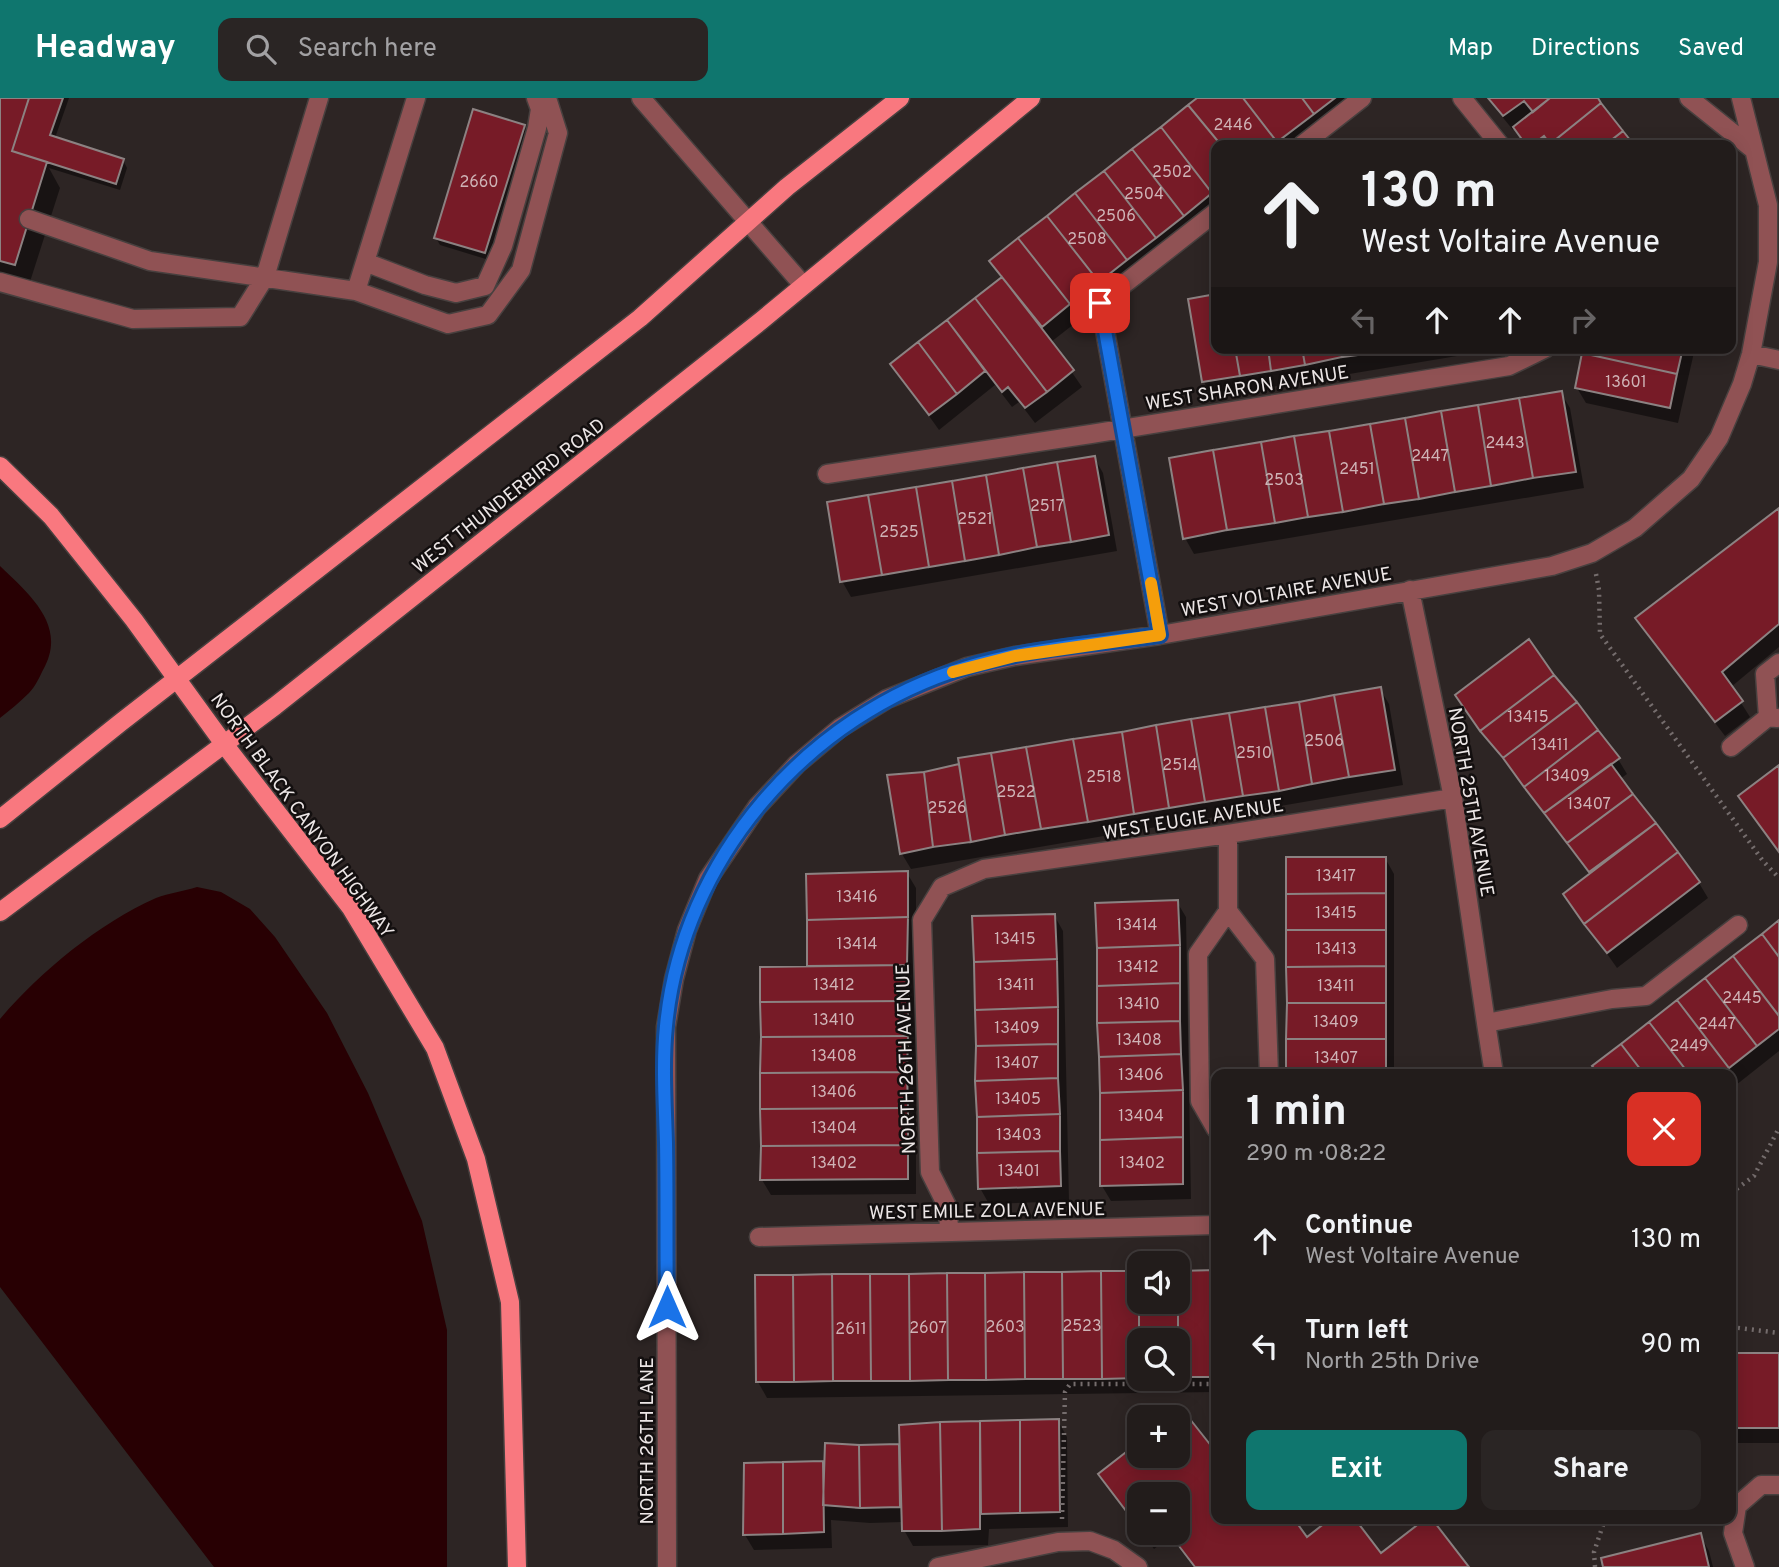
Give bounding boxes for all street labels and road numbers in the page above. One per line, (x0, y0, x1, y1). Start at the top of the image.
street label: WEST SHARON AVENUE (1144, 361, 1351, 417)
street label: WEST THUNDERBIRD ROAD (408, 414, 611, 579)
street label: WEST VOLTAIRE AVENUE (1179, 563, 1394, 623)
street label: NORTH BLACK CANYON HIGHWAY (204, 689, 398, 943)
street label: NORTH 25TH AVENUE (1442, 706, 1498, 899)
street label: WEST EUGIE AVENUE (1101, 794, 1286, 846)
street label: NORTH 26TH AVENUE (892, 963, 922, 1155)
street label: WEST EMILE ZOLA AVENUE (869, 1198, 1105, 1226)
street label: NORTH 26TH LANE (636, 1357, 660, 1525)

